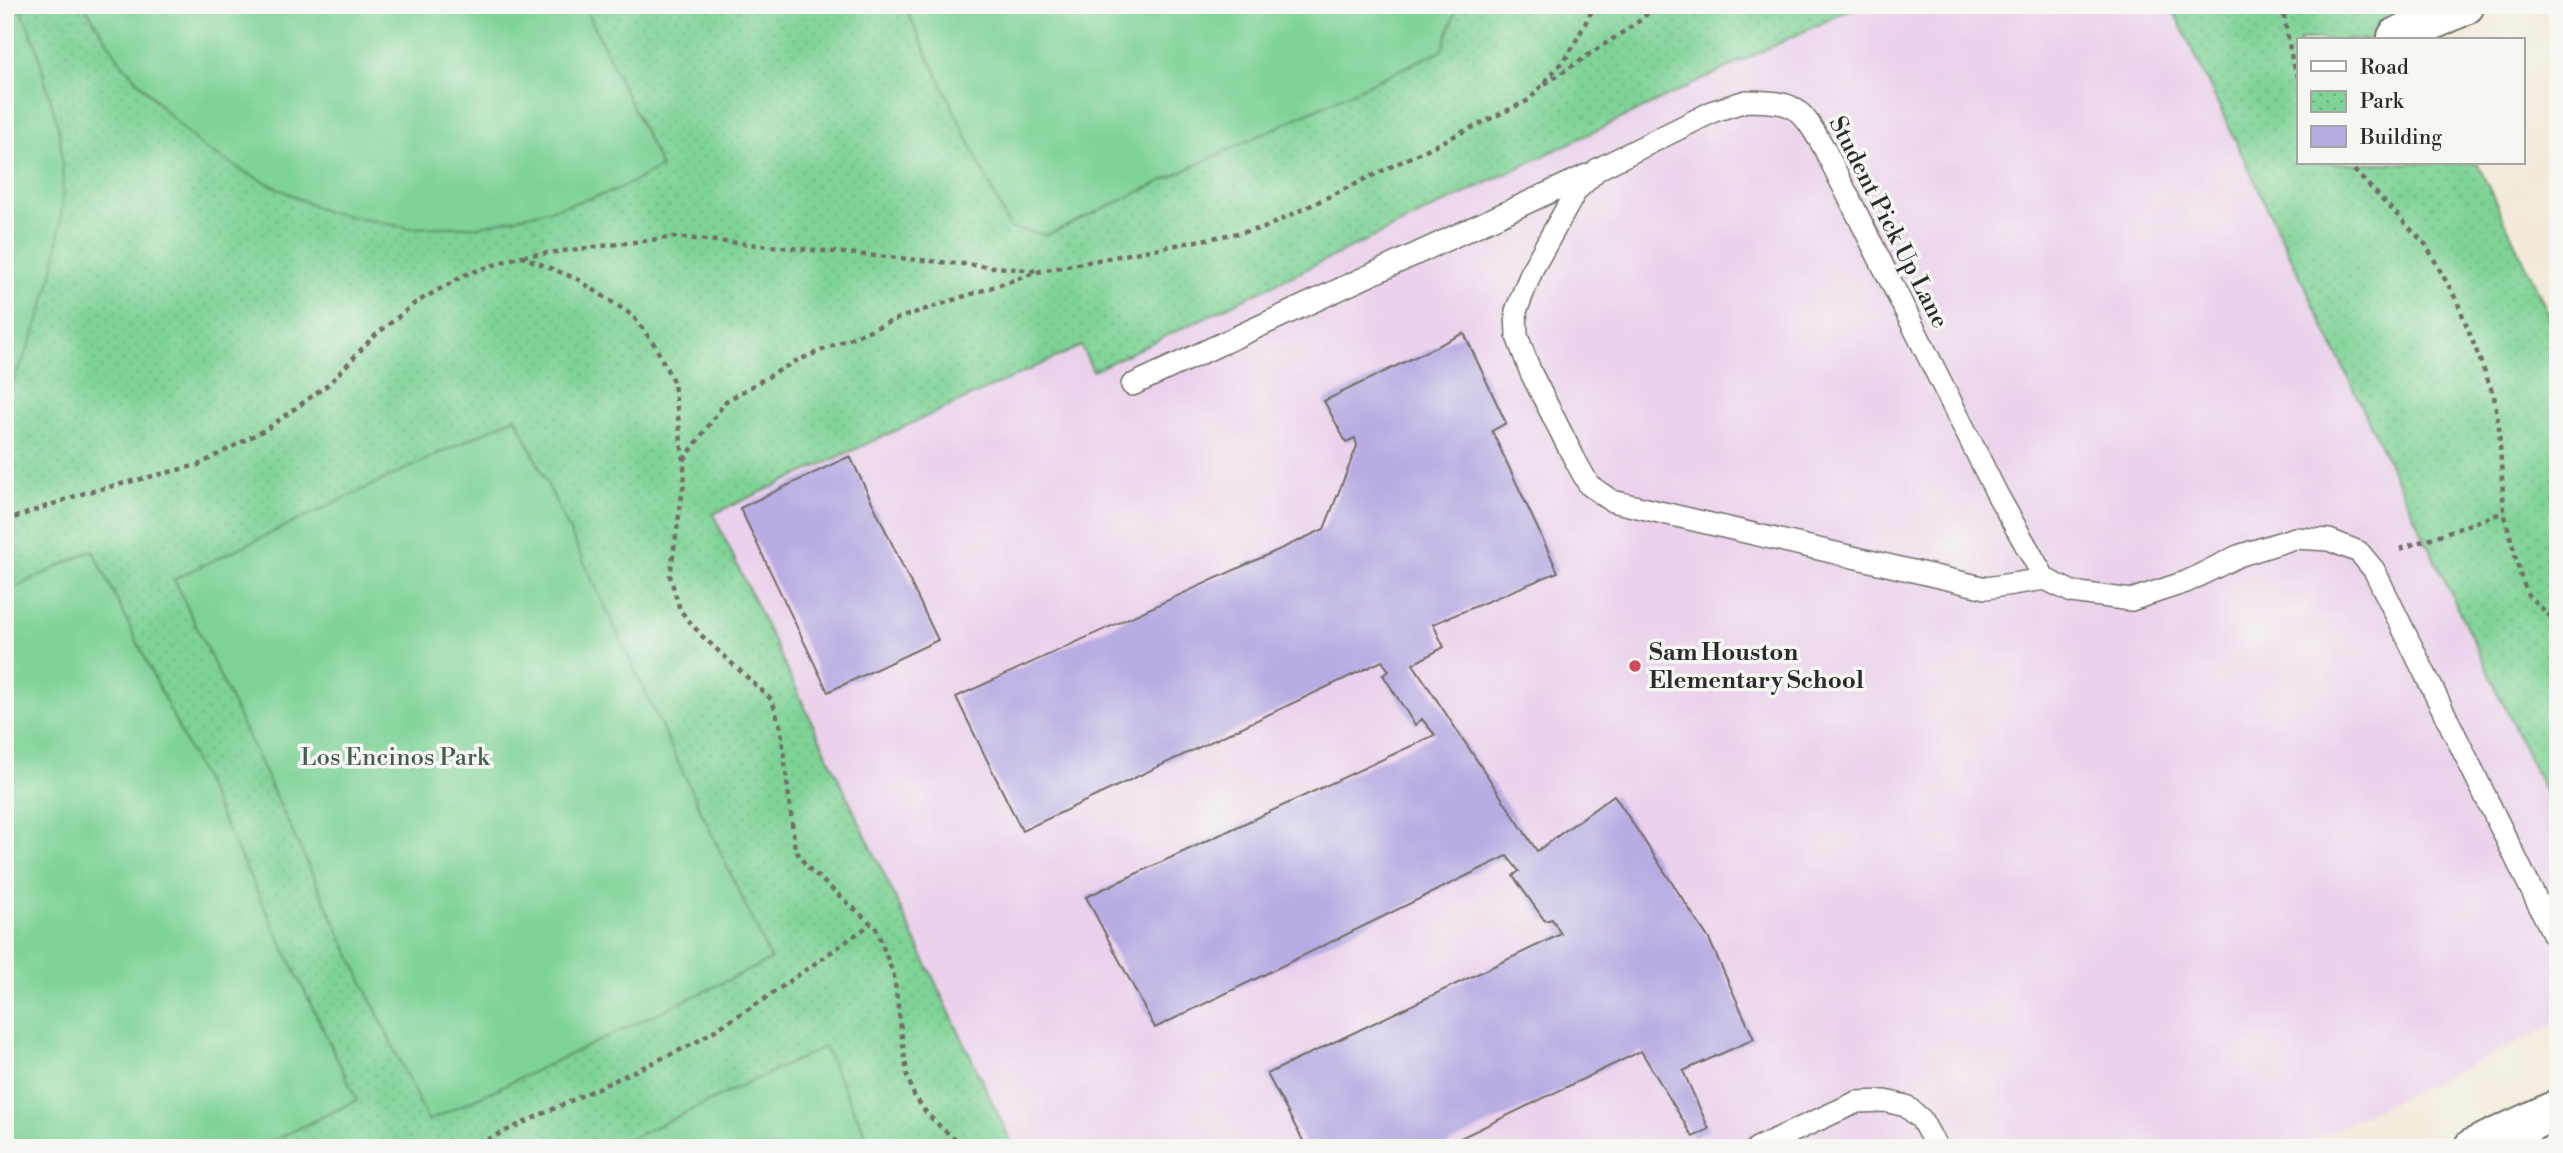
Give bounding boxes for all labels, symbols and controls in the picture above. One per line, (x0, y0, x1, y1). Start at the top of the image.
legend (2297, 38, 2524, 164)
text: Road (2360, 55, 2409, 81)
text: Park (2360, 89, 2405, 115)
street label: Student Pick Up Lane (1822, 111, 1955, 333)
text: Building (2359, 125, 2442, 151)
place label: Sam Houston Elementary School (1649, 638, 1864, 696)
marker: Sam Houston Elementary School (1627, 658, 1643, 674)
park label: Los Encinos Park (301, 743, 491, 773)

